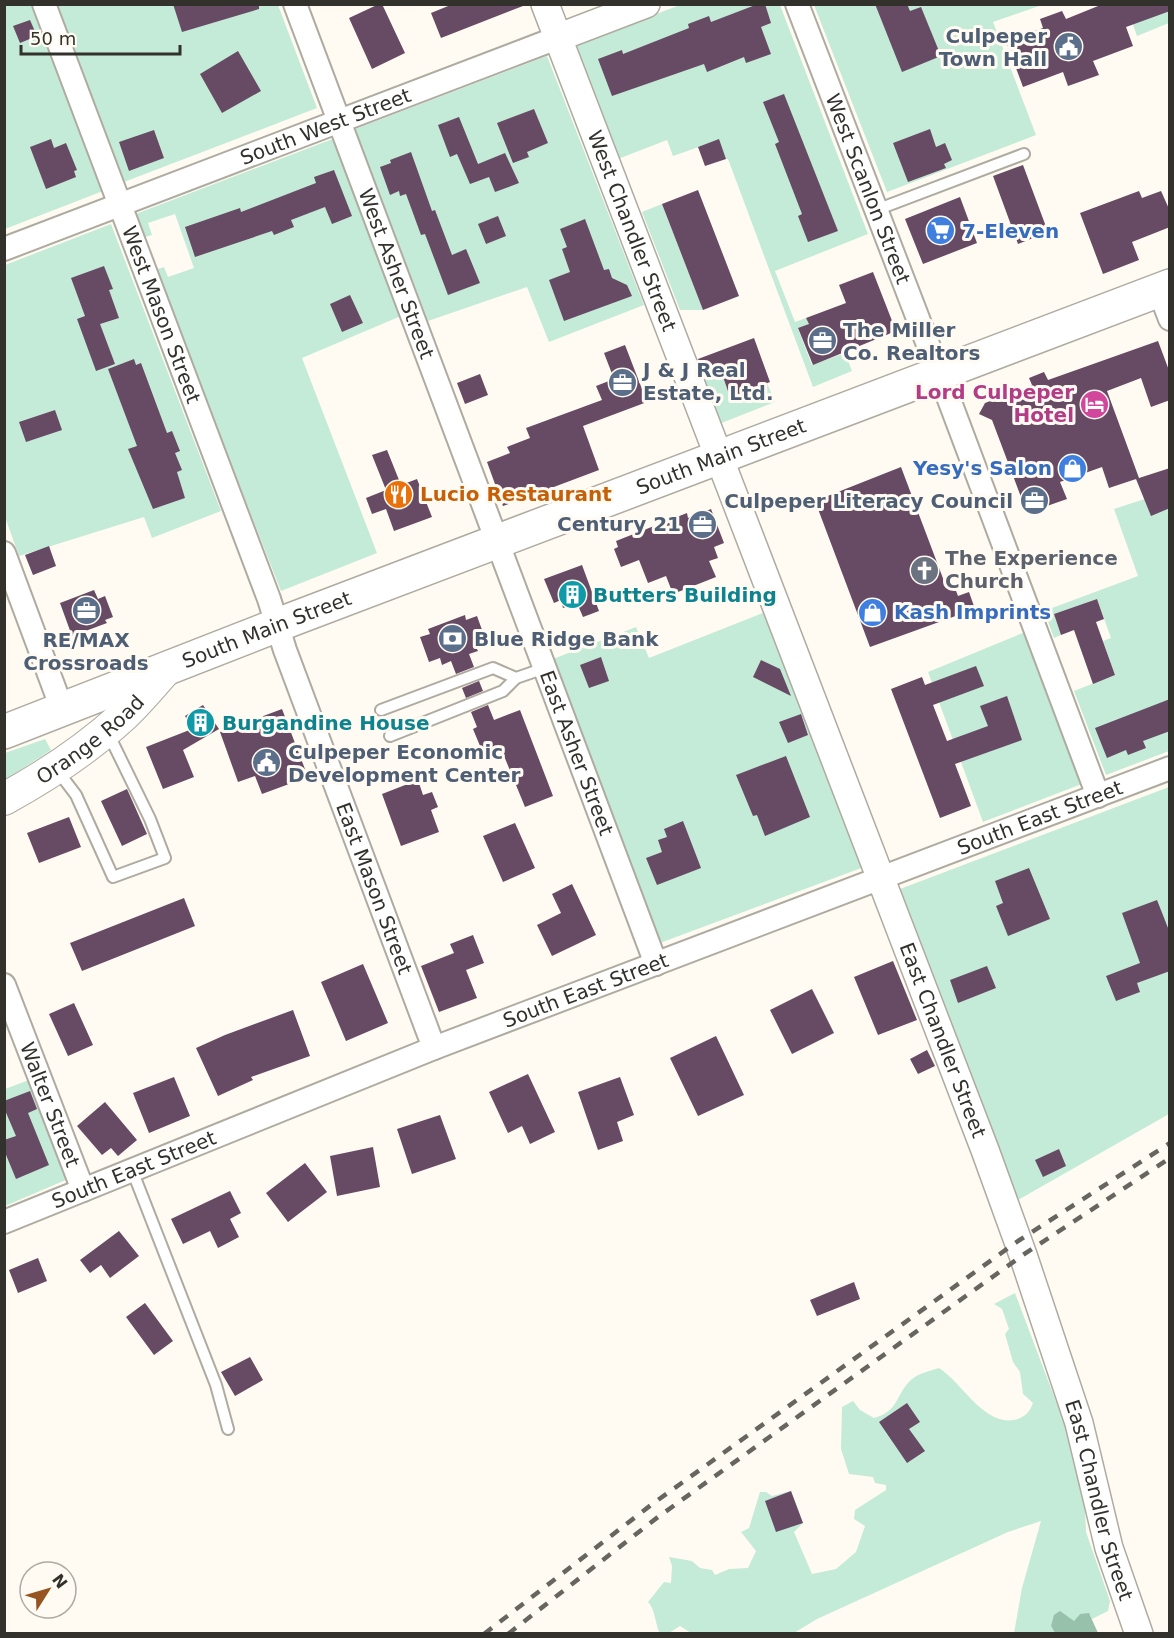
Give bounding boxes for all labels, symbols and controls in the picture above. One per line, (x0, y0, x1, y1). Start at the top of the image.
scale bar (21, 18, 180, 56)
place label: Culpeper Town Hall (939, 24, 1047, 71)
text: 50 m (30, 28, 76, 49)
public building icon: Culpeper Town Hall (1052, 31, 1084, 63)
street label: South West Street (237, 83, 414, 170)
street label: West Scanlon Street (821, 90, 916, 287)
street label: West Chandler Street (583, 127, 682, 335)
street label: West Asher Street (353, 185, 439, 362)
supermarket icon: 7-Eleven (925, 215, 957, 247)
place label: 7-Eleven (962, 219, 1059, 243)
street label: West Mason Street (117, 223, 206, 407)
place label: The Miller Co. Realtors (843, 318, 980, 365)
office icon: The Miller Co. Realtors (806, 325, 838, 357)
place label: J & J Real Estate, Ltd. (641, 358, 774, 405)
office icon: J & J Real Estate, Ltd. (606, 366, 638, 398)
place label: Lord Culpeper Hotel (915, 380, 1074, 427)
hotel icon: Lord Culpeper Hotel (1079, 388, 1111, 420)
street label: South Main Street (633, 413, 809, 500)
shop icon: Yesy's Salon (1057, 452, 1089, 484)
place label: Yesy's Salon (912, 456, 1052, 480)
restaurant icon: Lucio Restaurant (383, 478, 415, 510)
place label: Lucio Restaurant (420, 482, 612, 506)
office icon: Culpeper Literacy Council (1018, 485, 1050, 517)
place label: Culpeper Literacy Council (724, 489, 1013, 513)
office icon: Century 21 (686, 508, 718, 540)
place label: Century 21 (557, 512, 681, 536)
place label: The Experience Church (945, 546, 1118, 593)
church icon: The Experience Church (908, 554, 940, 586)
building icon: Butters Building (556, 579, 588, 611)
place label: Butters Building (593, 583, 777, 607)
street label: South Main Street (179, 586, 355, 673)
office icon: RE/MAX Crossroads (70, 594, 102, 626)
shop icon: Kash Imprints (857, 596, 889, 628)
place label: Kash Imprints (894, 600, 1051, 624)
bank icon: Blue Ridge Bank (437, 623, 469, 655)
place label: Blue Ridge Bank (474, 627, 659, 651)
place label: RE/MAX Crossroads (23, 628, 149, 675)
street label: East Asher Street (535, 667, 618, 839)
street label: Orange Road (32, 690, 149, 789)
building icon: Burgandine House (185, 707, 217, 739)
place label: Burgandine House (222, 711, 430, 735)
place label: Culpeper Economic Development Center (288, 740, 520, 787)
public building icon: Culpeper Economic Development Center (251, 747, 283, 779)
street label: South East Street (954, 775, 1126, 860)
street label: East Mason Street (331, 799, 417, 978)
street label: East Chandler Street (895, 939, 991, 1141)
street label: South East Street (500, 948, 672, 1033)
street label: Walter Street (15, 1039, 85, 1170)
street label: South East Street (48, 1126, 219, 1213)
street label: East Chandler Street (1060, 1397, 1138, 1604)
north arrow (18, 1560, 78, 1620)
text: N (48, 1570, 71, 1592)

